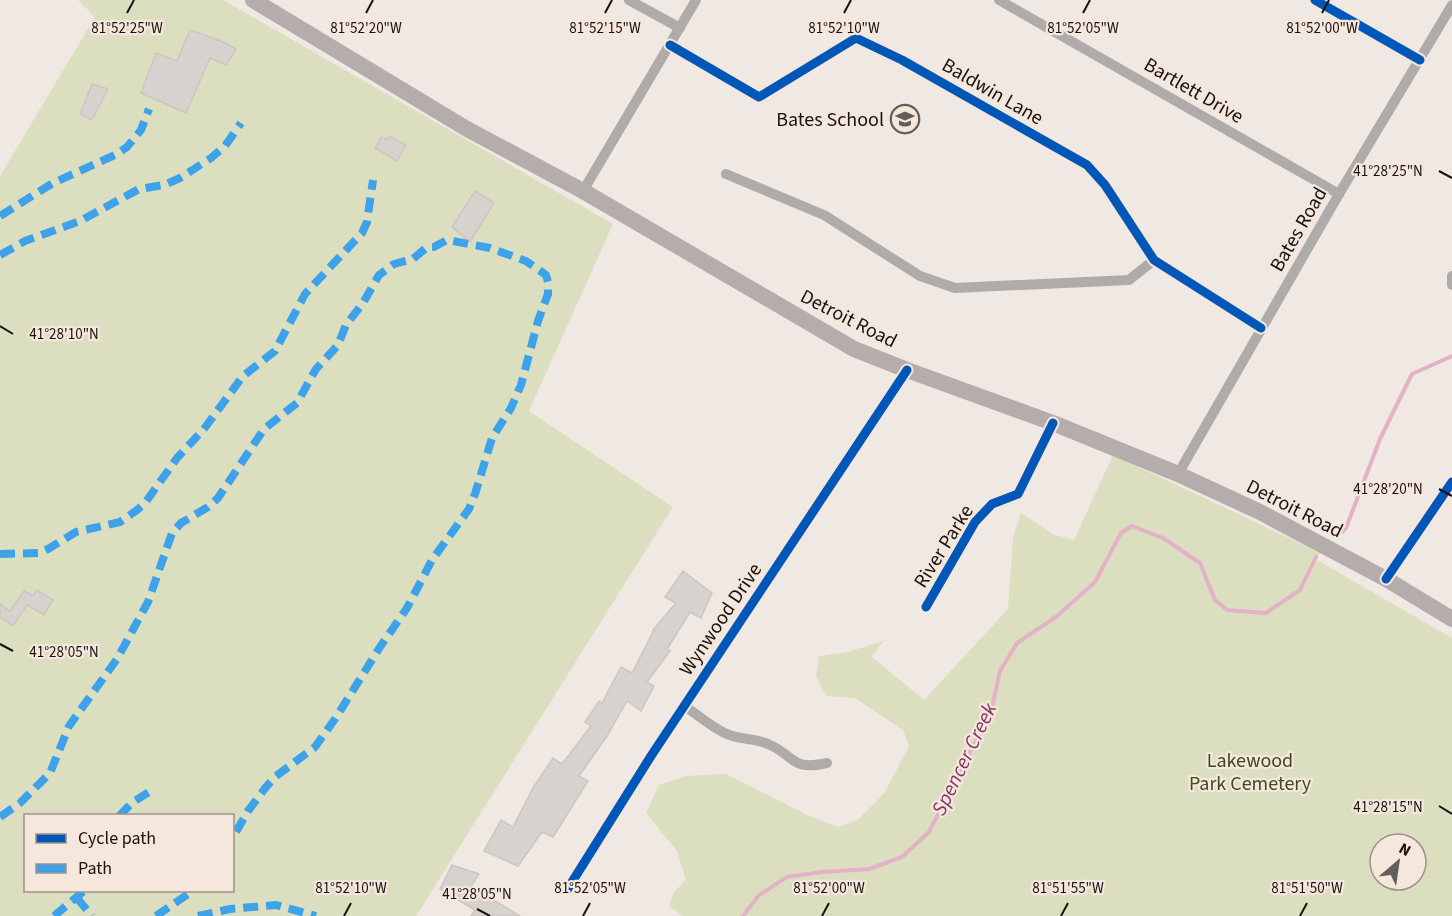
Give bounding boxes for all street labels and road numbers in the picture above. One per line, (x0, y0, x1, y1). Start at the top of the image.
street label: Bartlett Drive (1139, 51, 1249, 131)
street label: Baldwin Lane (937, 52, 1048, 132)
street label: Bates Road (1263, 182, 1334, 277)
street label: Detroit Road (795, 283, 902, 355)
street label: Detroit Road (1241, 473, 1348, 545)
street label: River Parke (907, 499, 981, 594)
street label: Wynwood Drive (673, 558, 769, 681)

